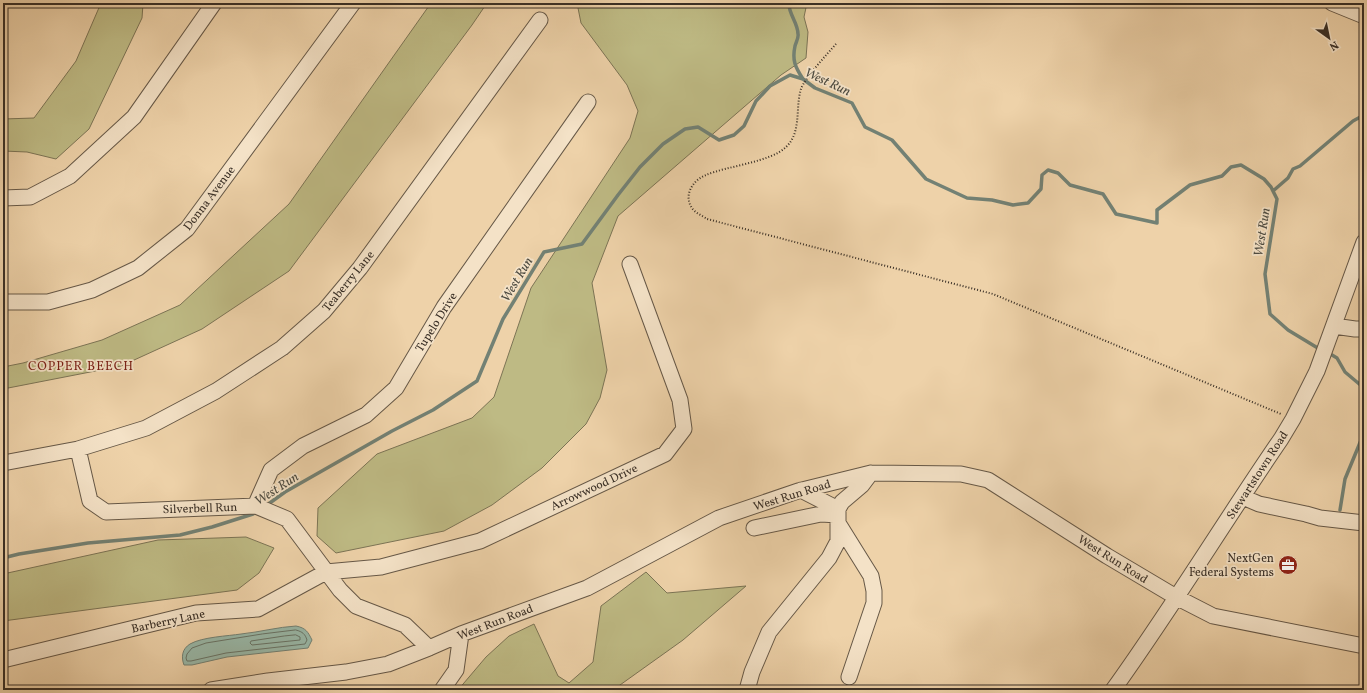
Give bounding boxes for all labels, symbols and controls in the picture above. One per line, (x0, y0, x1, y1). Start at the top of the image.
north arrow (1309, 18, 1349, 58)
text: N (1326, 37, 1341, 54)
water label: West Run (801, 64, 853, 101)
street label: Donna Avenue (180, 163, 240, 234)
water label: West Run (1250, 206, 1276, 258)
street label: Teaberry Lane (319, 248, 379, 316)
water label: West Run (497, 254, 538, 306)
street label: Tupelo Drive (412, 289, 462, 355)
district label: COPPER BEECH (28, 358, 134, 376)
street label: Stewartstown Road (1223, 428, 1293, 523)
street label: Arrowwood Drive (548, 461, 641, 515)
water label: West Run (252, 469, 303, 511)
street label: West Run Road (752, 477, 833, 515)
street label: Silverbell Run (162, 500, 238, 518)
street label: West Run Road (1074, 532, 1151, 588)
place label: NextGen Federal Systems (1189, 551, 1274, 581)
office icon: NextGen Federal Systems (1277, 554, 1299, 576)
street label: West Run Road (455, 601, 536, 645)
street label: Barberry Lane (130, 606, 207, 638)

